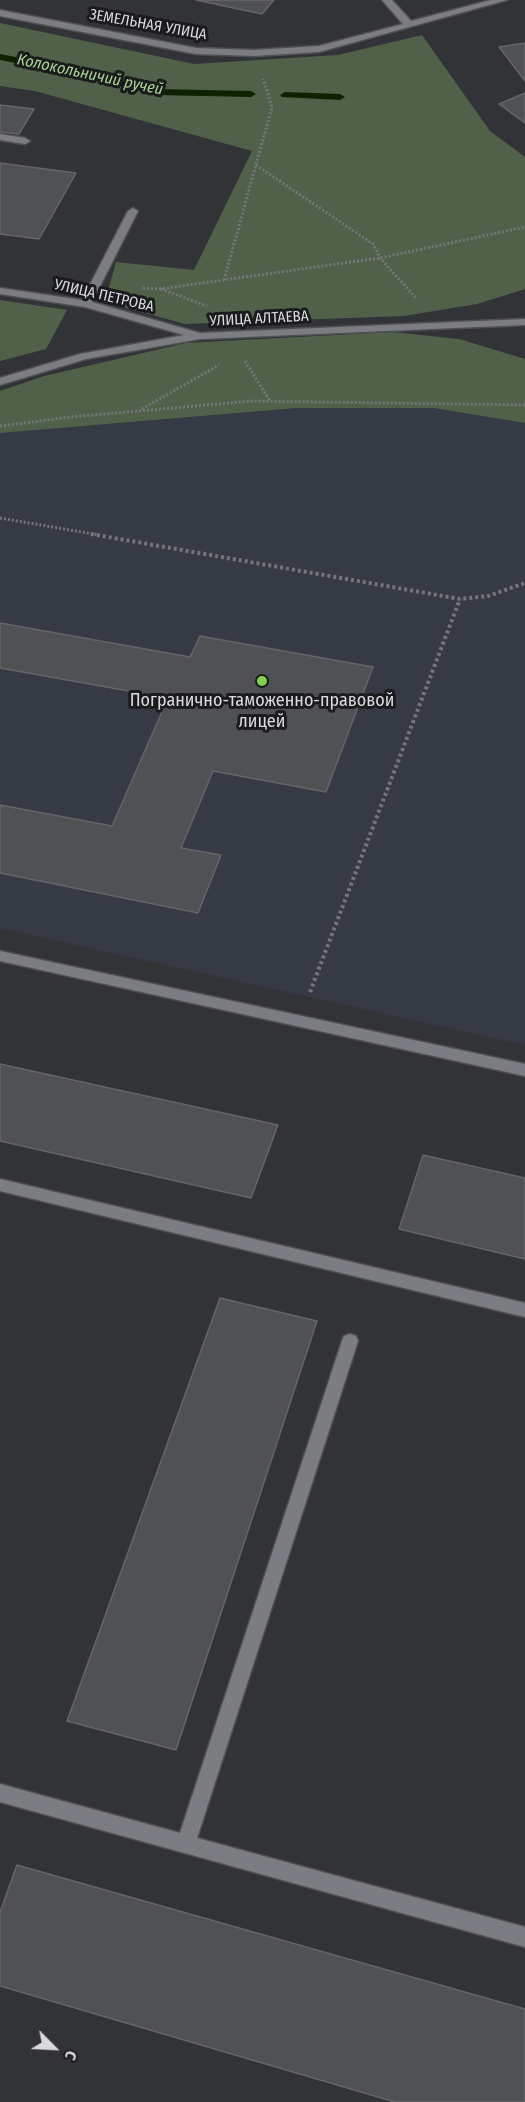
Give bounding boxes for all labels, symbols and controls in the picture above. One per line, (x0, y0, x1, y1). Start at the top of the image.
street label: ЗЕМЕЛЬНАЯ УЛИЦА (88, 6, 208, 44)
water label: Колокольничий ручей (15, 50, 165, 100)
street label: УЛИЦА ПЕТРОВА (52, 276, 156, 316)
street label: УЛИЦА АЛТАЕВА (209, 307, 309, 331)
marker: Погранично-таможенно-правовой лицей (255, 674, 269, 688)
place label: Погранично-таможенно-правовой лицей (130, 690, 394, 732)
north arrow (24, 2018, 84, 2078)
text: С (61, 2048, 81, 2063)

